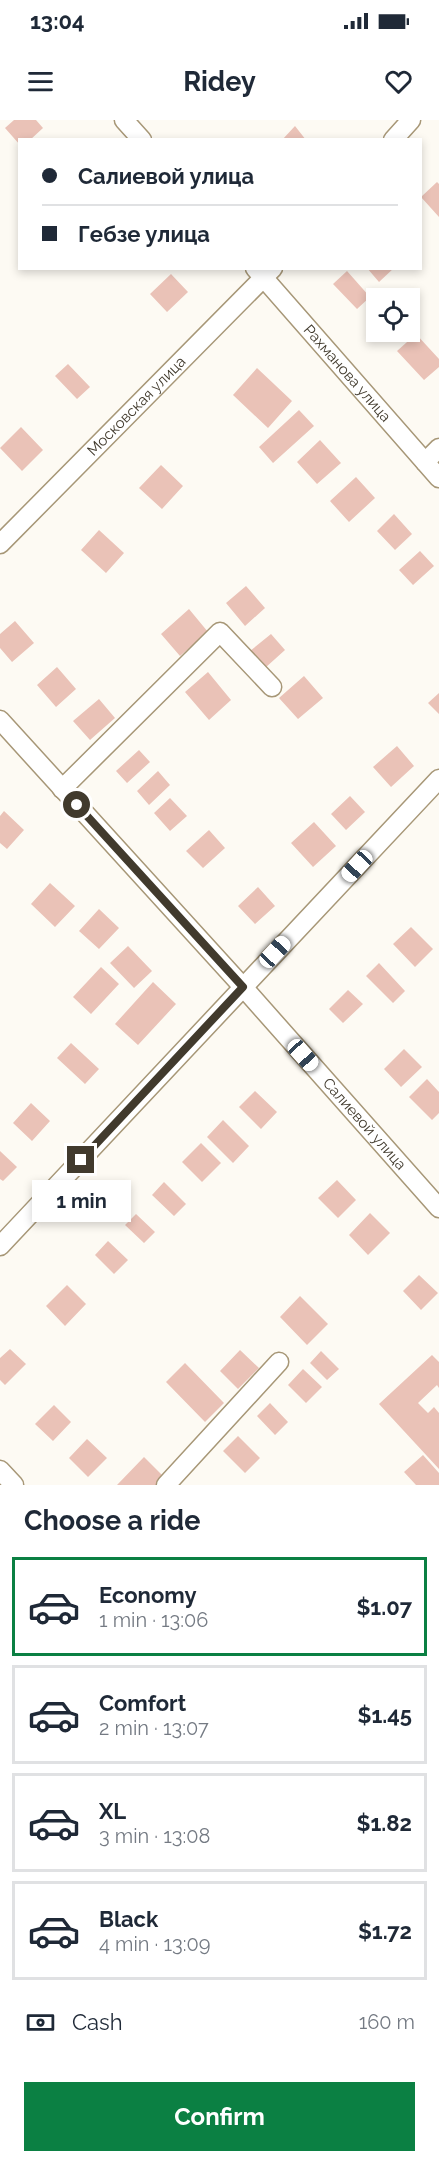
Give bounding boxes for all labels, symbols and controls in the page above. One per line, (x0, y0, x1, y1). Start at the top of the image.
text: 13:04 (30, 8, 85, 34)
icon: menu (24, 65, 57, 98)
icon: heart (382, 65, 415, 98)
text: Ridey (183, 66, 256, 97)
text: Салиевой улица (78, 163, 254, 189)
text: Гебзе улица (78, 221, 210, 247)
map controls (366, 288, 420, 342)
button: locate (366, 288, 420, 342)
street label: Рахманова улица (300, 321, 395, 426)
street label: Московская улица (83, 353, 189, 460)
route start (63, 791, 90, 818)
car (338, 847, 376, 885)
car (256, 933, 294, 971)
car (284, 1036, 322, 1074)
street label: Салиевой улица (319, 1074, 410, 1173)
route end (67, 1146, 94, 1173)
callout: 1 min (32, 1181, 130, 1223)
text: 1 min (56, 1189, 107, 1213)
text: Choose a ride (24, 1505, 200, 1536)
icon: car (27, 1580, 81, 1634)
text: Economy (99, 1582, 197, 1608)
text: $1.07 (356, 1594, 412, 1620)
text: 1 min · 13:06 (99, 1608, 208, 1632)
icon: car (27, 1688, 81, 1742)
text: Comfort (99, 1690, 186, 1716)
text: $1.45 (357, 1702, 412, 1728)
text: 2 min · 13:07 (99, 1716, 209, 1740)
icon: car (27, 1796, 81, 1850)
text: XL (99, 1798, 126, 1824)
text: $1.82 (357, 1810, 412, 1836)
text: 3 min · 13:08 (99, 1824, 210, 1848)
icon: car (27, 1904, 81, 1958)
text: Black (99, 1906, 158, 1932)
text: $1.72 (358, 1918, 412, 1944)
text: 4 min · 13:09 (99, 1932, 210, 1956)
icon: cash (24, 2006, 57, 2039)
text: Cash (72, 2009, 123, 2035)
text: 160 m (359, 2010, 415, 2034)
button: Confirm (24, 2082, 415, 2151)

